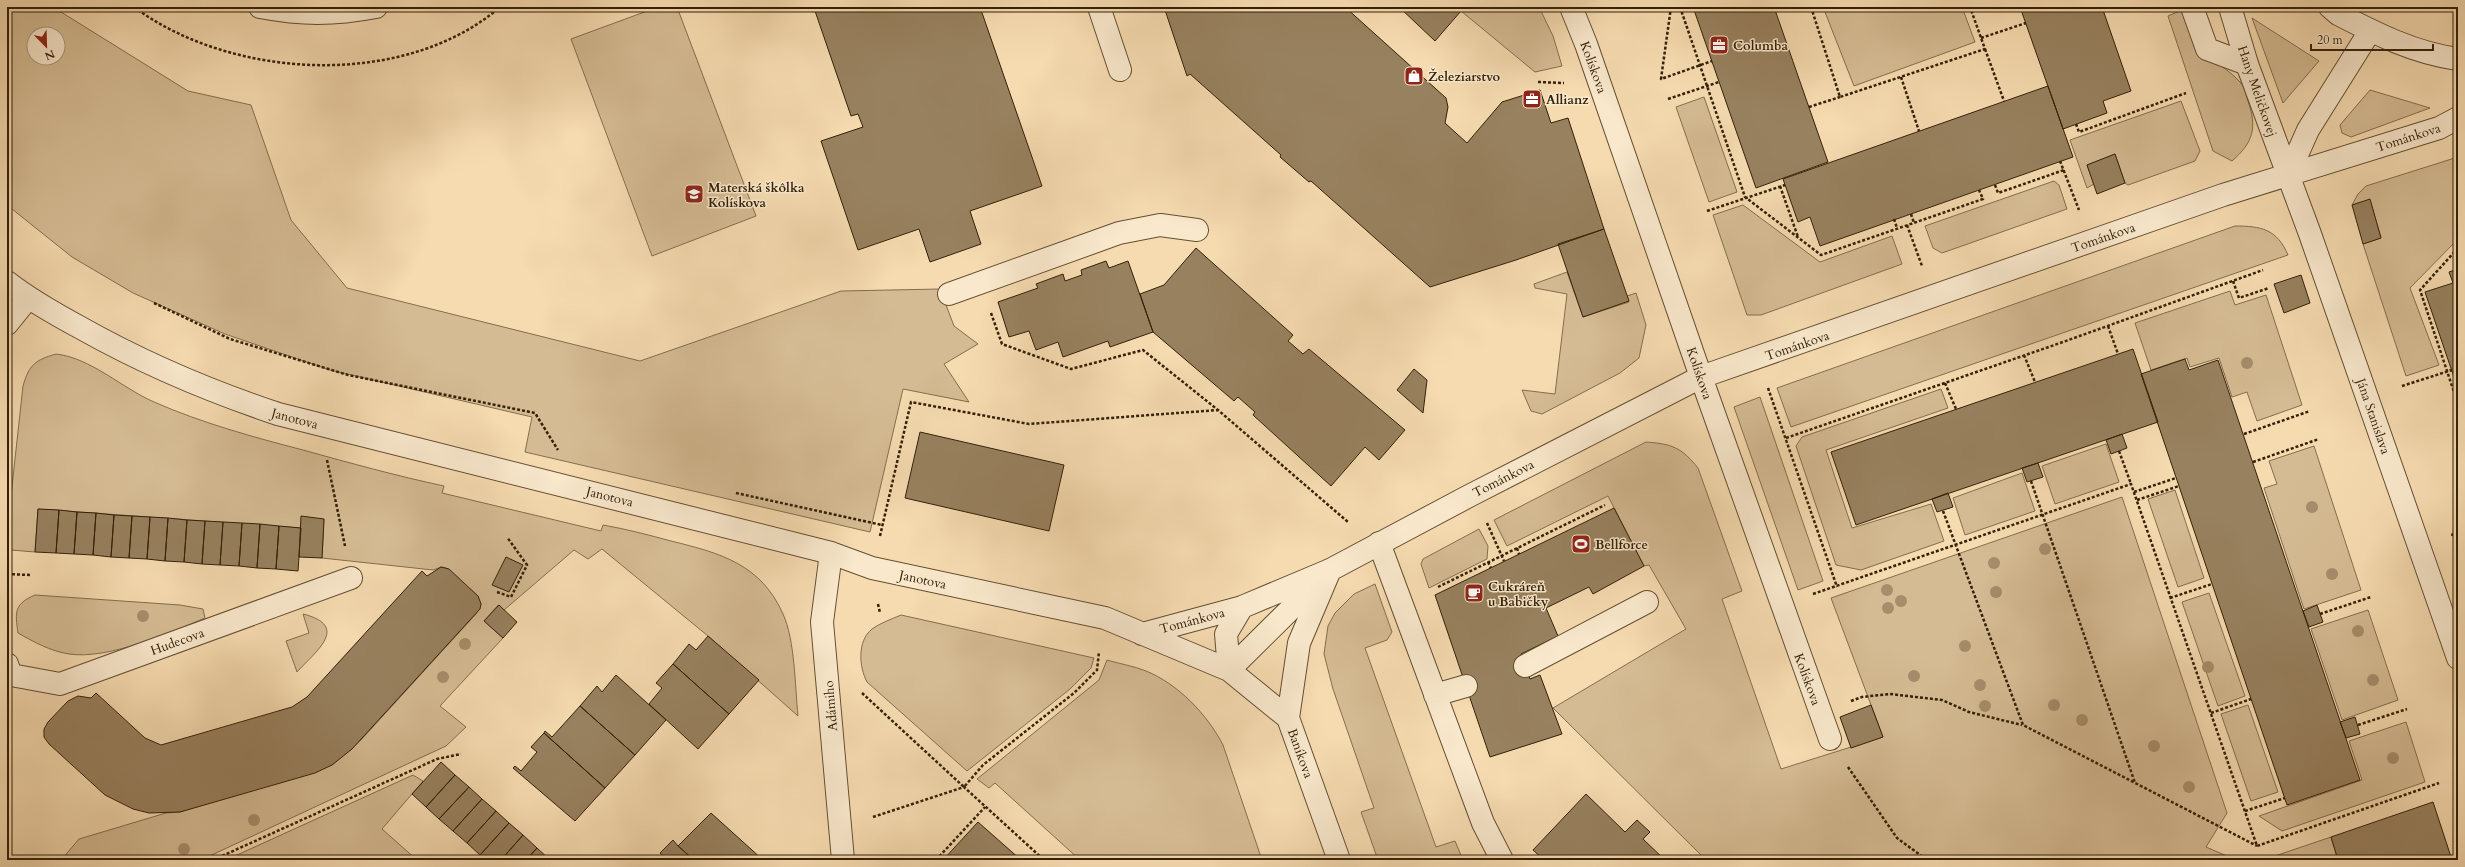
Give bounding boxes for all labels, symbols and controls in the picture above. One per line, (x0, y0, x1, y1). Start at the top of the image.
north arrow (26, 26, 66, 66)
scale bar (2311, 26, 2433, 52)
text: 20 m (2317, 32, 2344, 48)
office icon: Columba (1708, 34, 1730, 56)
place label: Columba (1733, 37, 1789, 55)
street label: Kolískova (1575, 39, 1611, 96)
street label: Hany Meličkovej (2233, 43, 2281, 139)
text: N (42, 46, 57, 64)
shop icon: Železiarstvo (1403, 65, 1425, 87)
place label: Železiarstvo (1428, 68, 1500, 86)
office icon: Allianz (1521, 88, 1543, 110)
place label: Allianz (1546, 91, 1589, 109)
street label: Tománkova (2374, 119, 2443, 157)
place label: Materská škôlka Kolískova (708, 179, 805, 212)
school or university icon: Materská škôlka Kolískova (683, 183, 705, 205)
street label: Tománkova (2069, 218, 2138, 257)
street label: Tománkova (1763, 326, 1832, 365)
street label: Kolískova (1682, 345, 1717, 402)
street label: Jána Stanislava (2351, 374, 2395, 457)
street label: Janotova (267, 404, 321, 434)
street label: Tománkova (1470, 456, 1538, 502)
street label: Janotova (582, 482, 635, 512)
sports icon: Bellforce (1570, 533, 1592, 555)
place label: Bellforce (1595, 536, 1648, 554)
street label: Janotova (896, 566, 948, 594)
place label: Cukráreň u Babičky (1488, 578, 1549, 611)
cafe icon: Cukráreň u Babičky (1463, 582, 1485, 604)
street label: Tománkova (1158, 604, 1227, 638)
street label: Hudecova (148, 624, 207, 660)
street label: Kolískova (1789, 651, 1825, 708)
street label: Adámiho (820, 680, 842, 732)
street label: Baníkova (1283, 726, 1317, 781)

